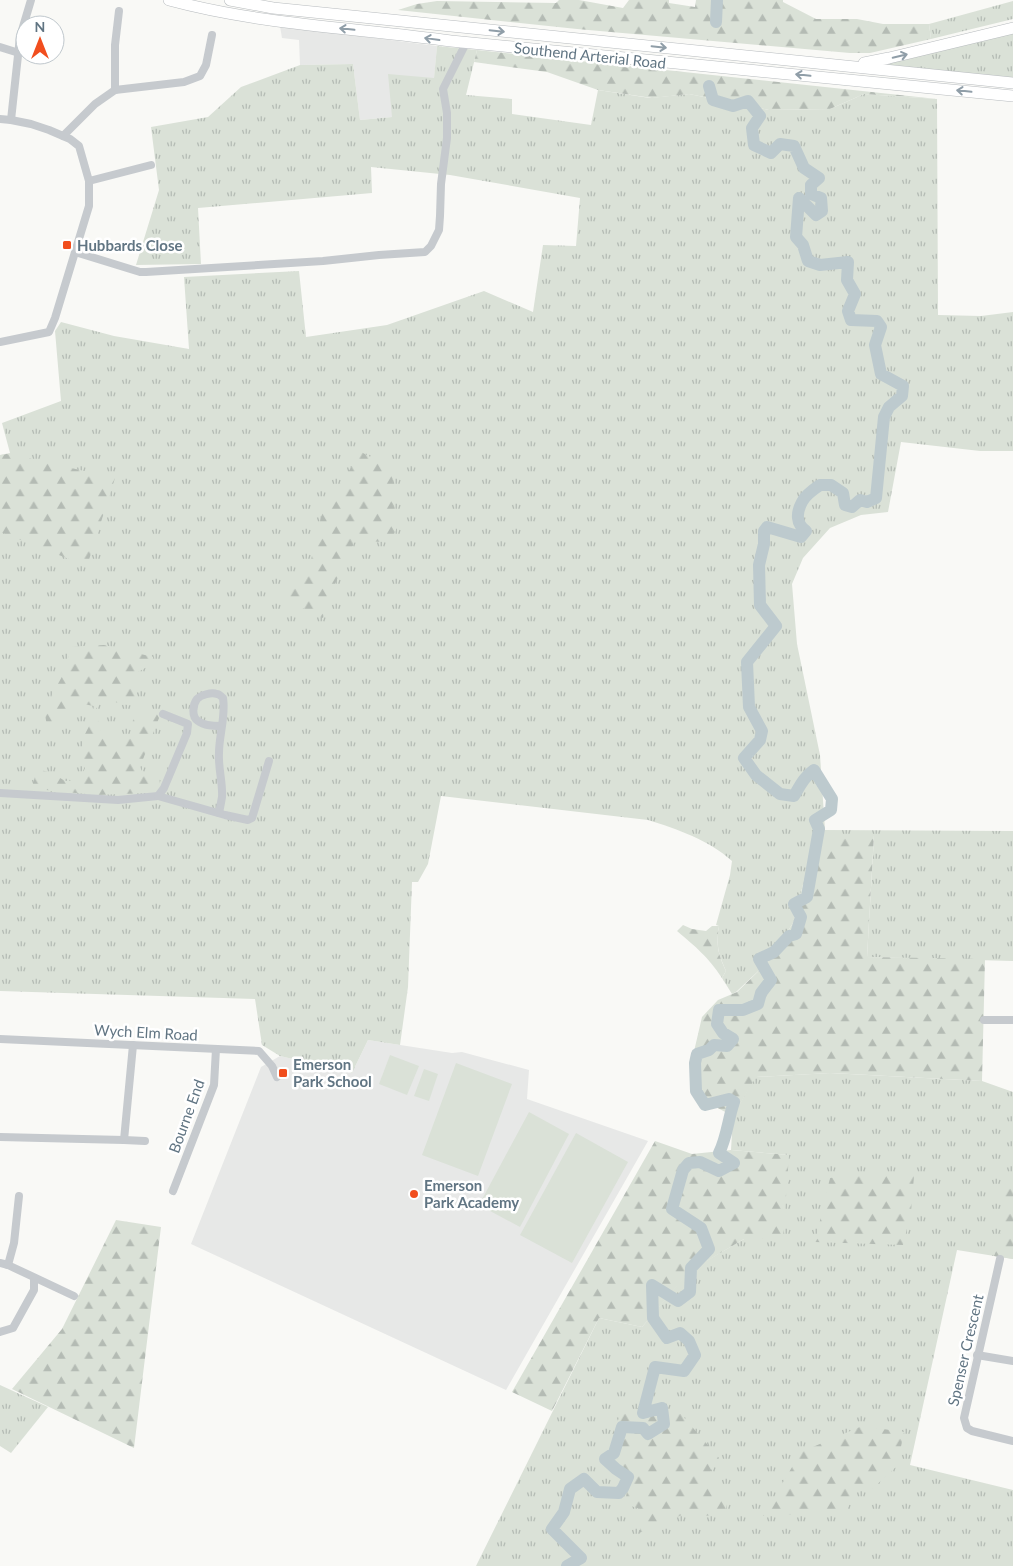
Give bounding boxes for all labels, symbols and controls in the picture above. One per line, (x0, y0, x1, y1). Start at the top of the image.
north arrow (15, 15, 65, 65)
text: N (35, 18, 45, 35)
one-way arrow (340, 24, 356, 34)
one-way arrow (489, 26, 505, 36)
one-way arrow (424, 33, 440, 43)
street label: Southend Arterial Road (513, 38, 667, 72)
one-way arrow (650, 42, 666, 52)
one-way arrow (892, 51, 908, 60)
one-way arrow (795, 71, 811, 80)
one-way arrow (957, 86, 973, 96)
place label: Hubbards Close (77, 236, 183, 254)
marker: Hubbards Close (61, 239, 73, 251)
street label: Wych Elm Road (94, 1020, 198, 1044)
place label: Emerson Park School (293, 1055, 372, 1090)
marker: Emerson Park School (277, 1067, 289, 1079)
street label: Bourne End (164, 1077, 208, 1155)
place label: Emerson Park Academy (424, 1176, 519, 1211)
marker: Emerson Park Academy (408, 1188, 420, 1200)
street label: Spenser Crescent (943, 1292, 987, 1408)

